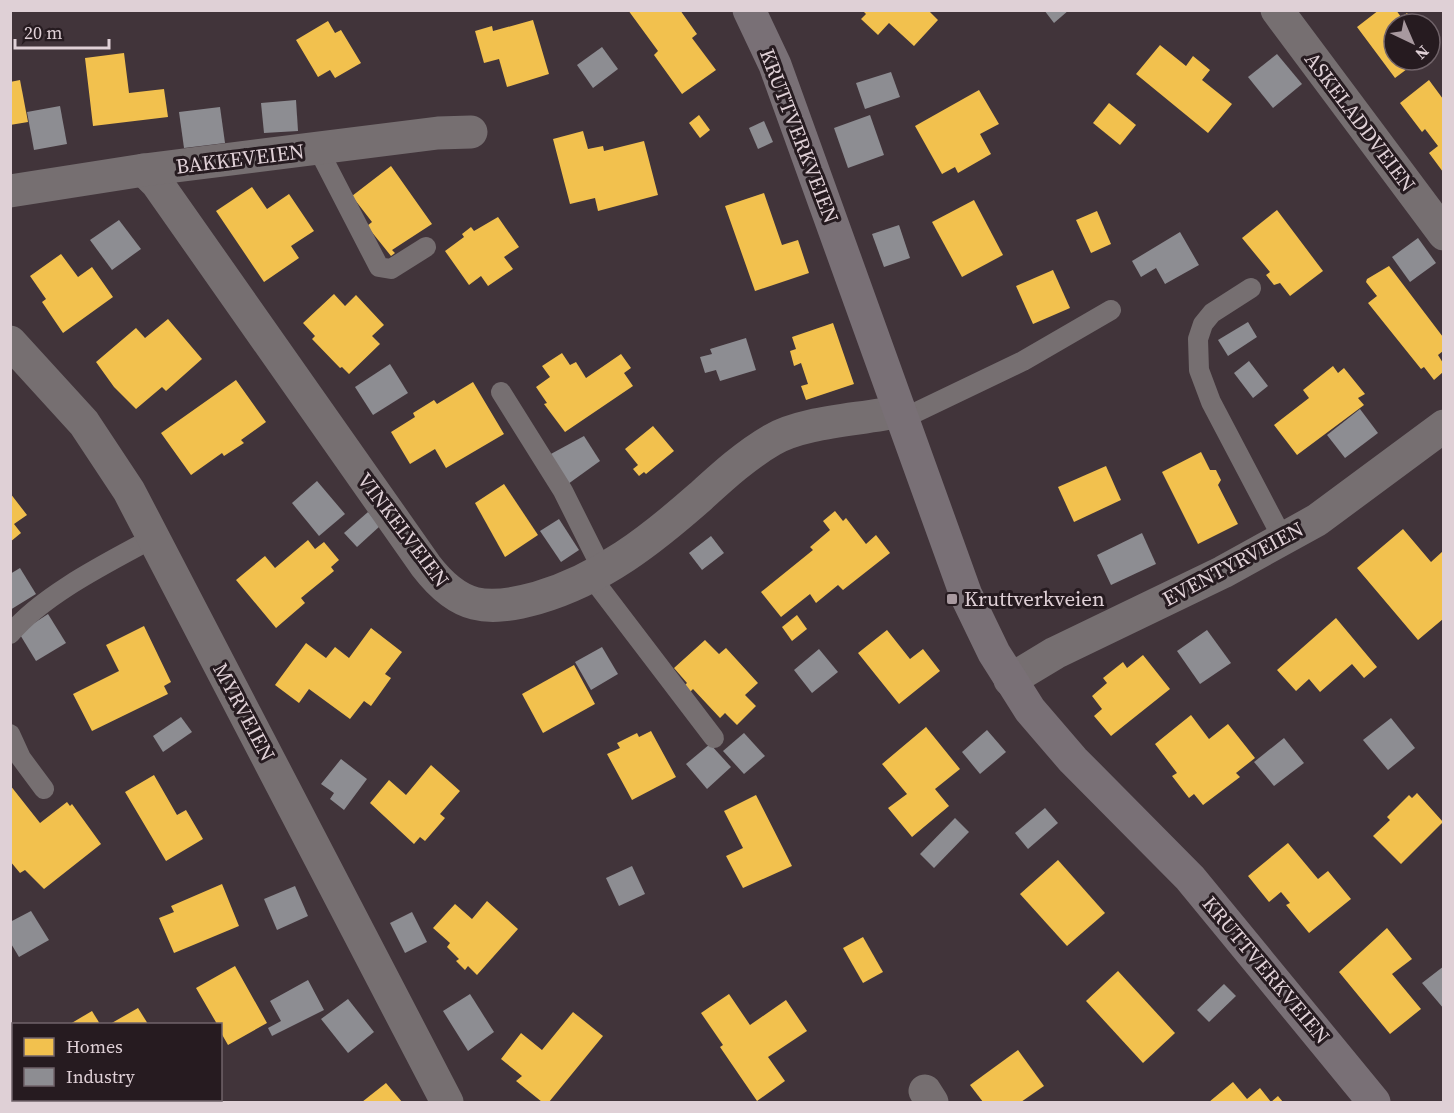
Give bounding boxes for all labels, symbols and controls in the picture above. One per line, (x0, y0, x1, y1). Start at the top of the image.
scale bar (15, 12, 110, 50)
north arrow (1382, 12, 1442, 72)
text: 20 m (24, 20, 62, 45)
street label: KRUTTVERKVEIEN (753, 44, 846, 227)
street label: ASKELADDVEIEN (1299, 47, 1421, 197)
street label: BAKKEVEIEN (174, 136, 306, 181)
street label: VINKELVEIEN (351, 466, 456, 593)
street label: EVENTYRVEIEN (1157, 514, 1308, 613)
place label: Kruttverkveien (964, 584, 1105, 613)
marker: Kruttverkveien (945, 592, 959, 606)
street label: MYRVEIEN (206, 658, 282, 766)
street label: KRUTTVERKVEIEN (1196, 890, 1337, 1050)
legend (12, 1023, 222, 1101)
text: Homes (66, 1034, 123, 1059)
text: Industry (66, 1064, 136, 1089)

